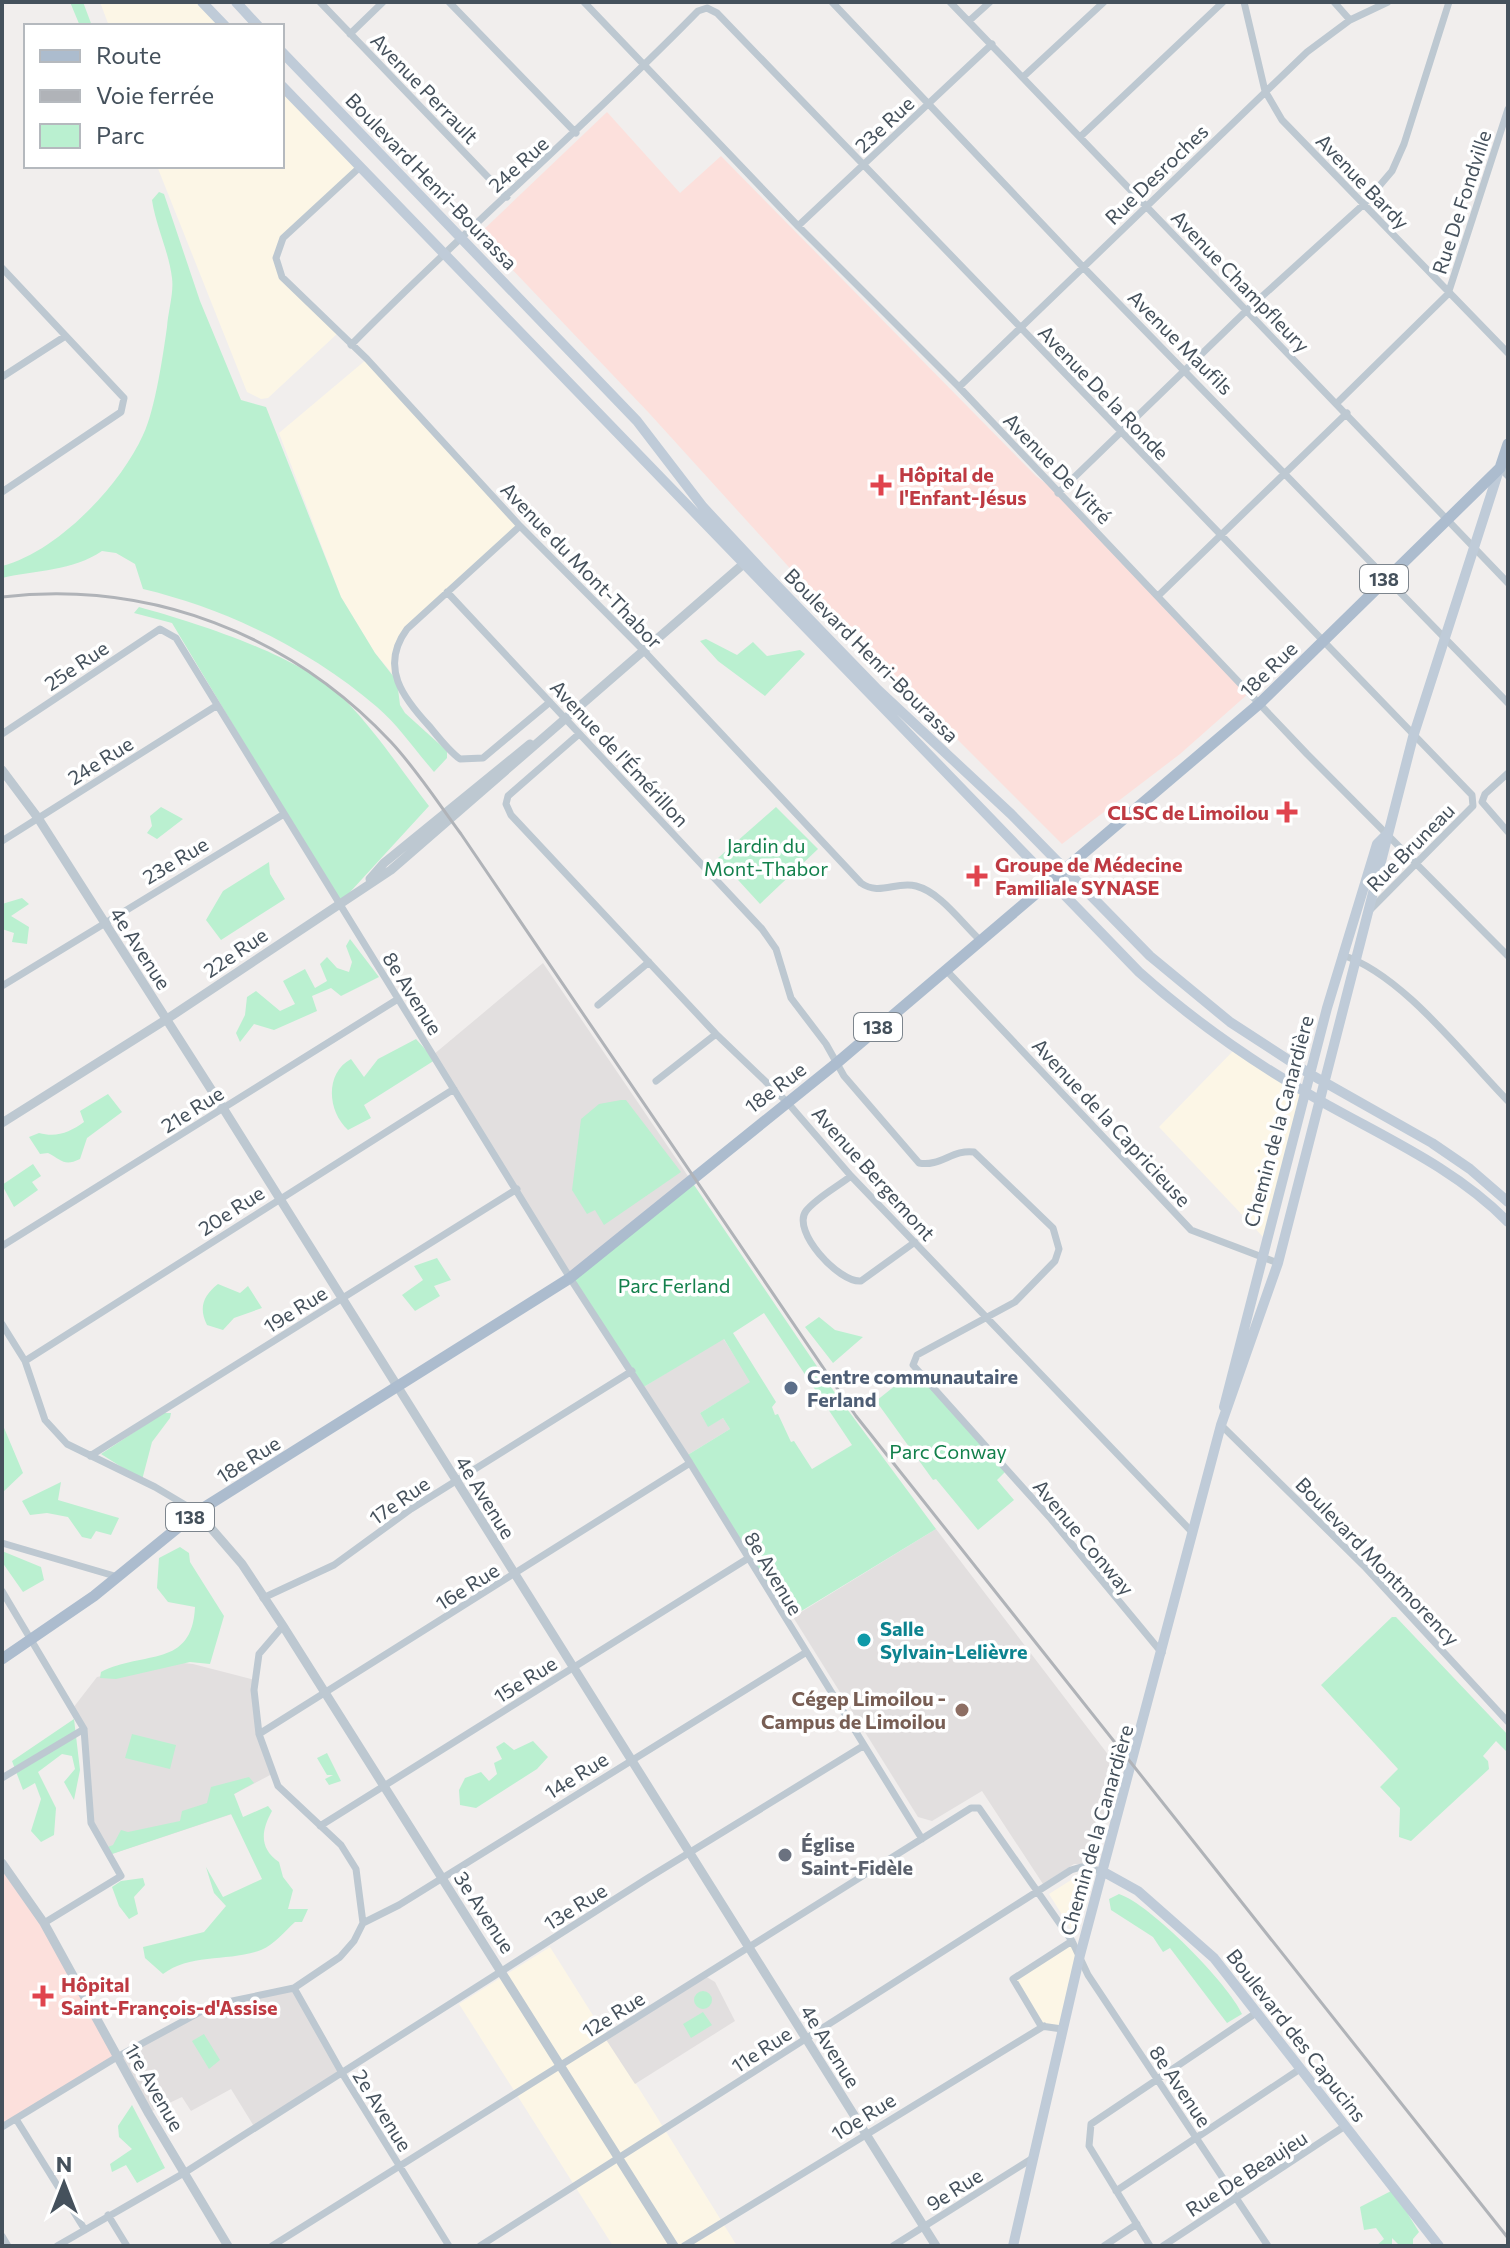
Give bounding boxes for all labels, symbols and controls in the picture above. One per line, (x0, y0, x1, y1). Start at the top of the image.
legend (24, 24, 284, 168)
street label: Avenue Perrault (366, 28, 484, 148)
text: Route (96, 40, 161, 69)
text: Voie ferrée (96, 80, 214, 109)
street label: Boulevard Henri-Bourassa (341, 88, 523, 274)
street label: 23e Rue (850, 91, 918, 157)
street label: Rue Desroches (1100, 119, 1212, 229)
text: Parc (96, 120, 145, 149)
street label: Rue De Fondville (1426, 127, 1496, 277)
street label: Avenue Bardy (1311, 128, 1415, 234)
street label: 24e Rue (483, 131, 553, 197)
street label: Avenue Champfleury (1167, 205, 1315, 357)
street label: Avenue Maufils (1124, 285, 1238, 399)
street label: Avenue De la Ronde (1034, 320, 1174, 464)
street label: Avenue De Vitré (999, 408, 1117, 528)
place label: Hôpital de l'Enfant-Jésus (899, 462, 1027, 509)
marker: Hôpital de l'Enfant-Jésus (870, 474, 892, 496)
street label: Avenue du Mont-Thabor (496, 477, 668, 653)
street label: Boulevard Henri-Bourassa (780, 563, 964, 747)
road number: 138 (1360, 565, 1408, 593)
street label: 25e Rue (39, 635, 113, 695)
street label: 18e Rue (1234, 636, 1302, 702)
street label: Avenue de l'Émérillon (546, 675, 694, 831)
street label: 24e Rue (63, 731, 137, 789)
street label: Rue Bruneau (1361, 798, 1459, 896)
place label: CLSC de Limoilou (1107, 800, 1269, 824)
marker: CLSC de Limoilou (1276, 801, 1298, 823)
street label: 23e Rue (138, 831, 212, 889)
park label: Jardin du Mont-Thabor (704, 833, 828, 880)
place label: Groupe de Médecine Familiale SYNASE (995, 852, 1182, 899)
marker: Groupe de Médecine Familiale SYNASE (966, 865, 988, 887)
street label: 4e Avenue (106, 902, 176, 994)
street label: 22e Rue (199, 922, 271, 982)
street label: 8e Avenue (378, 947, 448, 1039)
road number: 138 (854, 1013, 902, 1041)
street label: Chemin de la Canardière (1238, 1013, 1318, 1229)
street label: Avenue de la Capricieuse (1028, 1033, 1196, 1211)
street label: 18e Rue (740, 1056, 810, 1118)
street label: 21e Rue (156, 1081, 228, 1137)
street label: Avenue Bergemont (807, 1101, 941, 1245)
street label: 20e Rue (194, 1180, 268, 1240)
park label: Parc Ferland (618, 1273, 730, 1297)
street label: 19e Rue (259, 1280, 331, 1338)
place label: Centre communautaire Ferland (807, 1364, 1018, 1411)
marker: Centre communautaire Ferland (782, 1379, 800, 1397)
street label: 18e Rue (212, 1430, 284, 1488)
park label: Parc Conway (889, 1439, 1007, 1463)
street label: 4e Avenue (451, 1451, 521, 1543)
street label: 17e Rue (364, 1471, 434, 1529)
street label: Boulevard Montmorency (1291, 1472, 1465, 1650)
street label: Avenue Conway (1029, 1474, 1139, 1600)
road number: 138 (166, 1503, 214, 1531)
street label: 8e Avenue (740, 1527, 808, 1619)
street label: 16e Rue (431, 1557, 503, 1615)
place label: Salle Sylvain-Lelièvre (880, 1616, 1028, 1663)
marker: Salle Sylvain-Lelièvre (855, 1631, 873, 1649)
street label: 15e Rue (489, 1650, 561, 1708)
place label: Cégep Limoilou - Campus de Limoilou (761, 1686, 946, 1733)
marker: Cégep Limoilou - Campus de Limoilou (953, 1701, 971, 1719)
street label: Chemin de la Canardière (1054, 1722, 1138, 1938)
street label: 14e Rue (540, 1746, 612, 1804)
place label: Église Saint-Fidèle (801, 1832, 913, 1879)
marker: Église Saint-Fidèle (776, 1846, 794, 1864)
street label: 3e Avenue (450, 1867, 520, 1957)
street label: 13e Rue (539, 1877, 611, 1935)
street label: Boulevard des Capucins (1222, 1944, 1372, 2126)
place label: Hôpital Saint-François-d'Assise (61, 1972, 278, 2019)
marker: Hôpital Saint-François-d'Assise (32, 1985, 54, 2007)
street label: 12e Rue (577, 1986, 649, 2042)
street label: 4e Avenue (796, 2000, 866, 2092)
street label: 11e Rue (727, 2021, 795, 2077)
street label: 1re Avenue (120, 2039, 190, 2135)
street label: 8e Avenue (1145, 2041, 1217, 2131)
street label: 2e Avenue (348, 2065, 418, 2155)
street label: 10e Rue (827, 2087, 899, 2145)
street label: Rue De Beaujeu (1181, 2125, 1311, 2221)
north arrow (24, 2144, 104, 2224)
text: N (56, 2150, 72, 2177)
street label: 9e Rue (922, 2163, 986, 2215)

